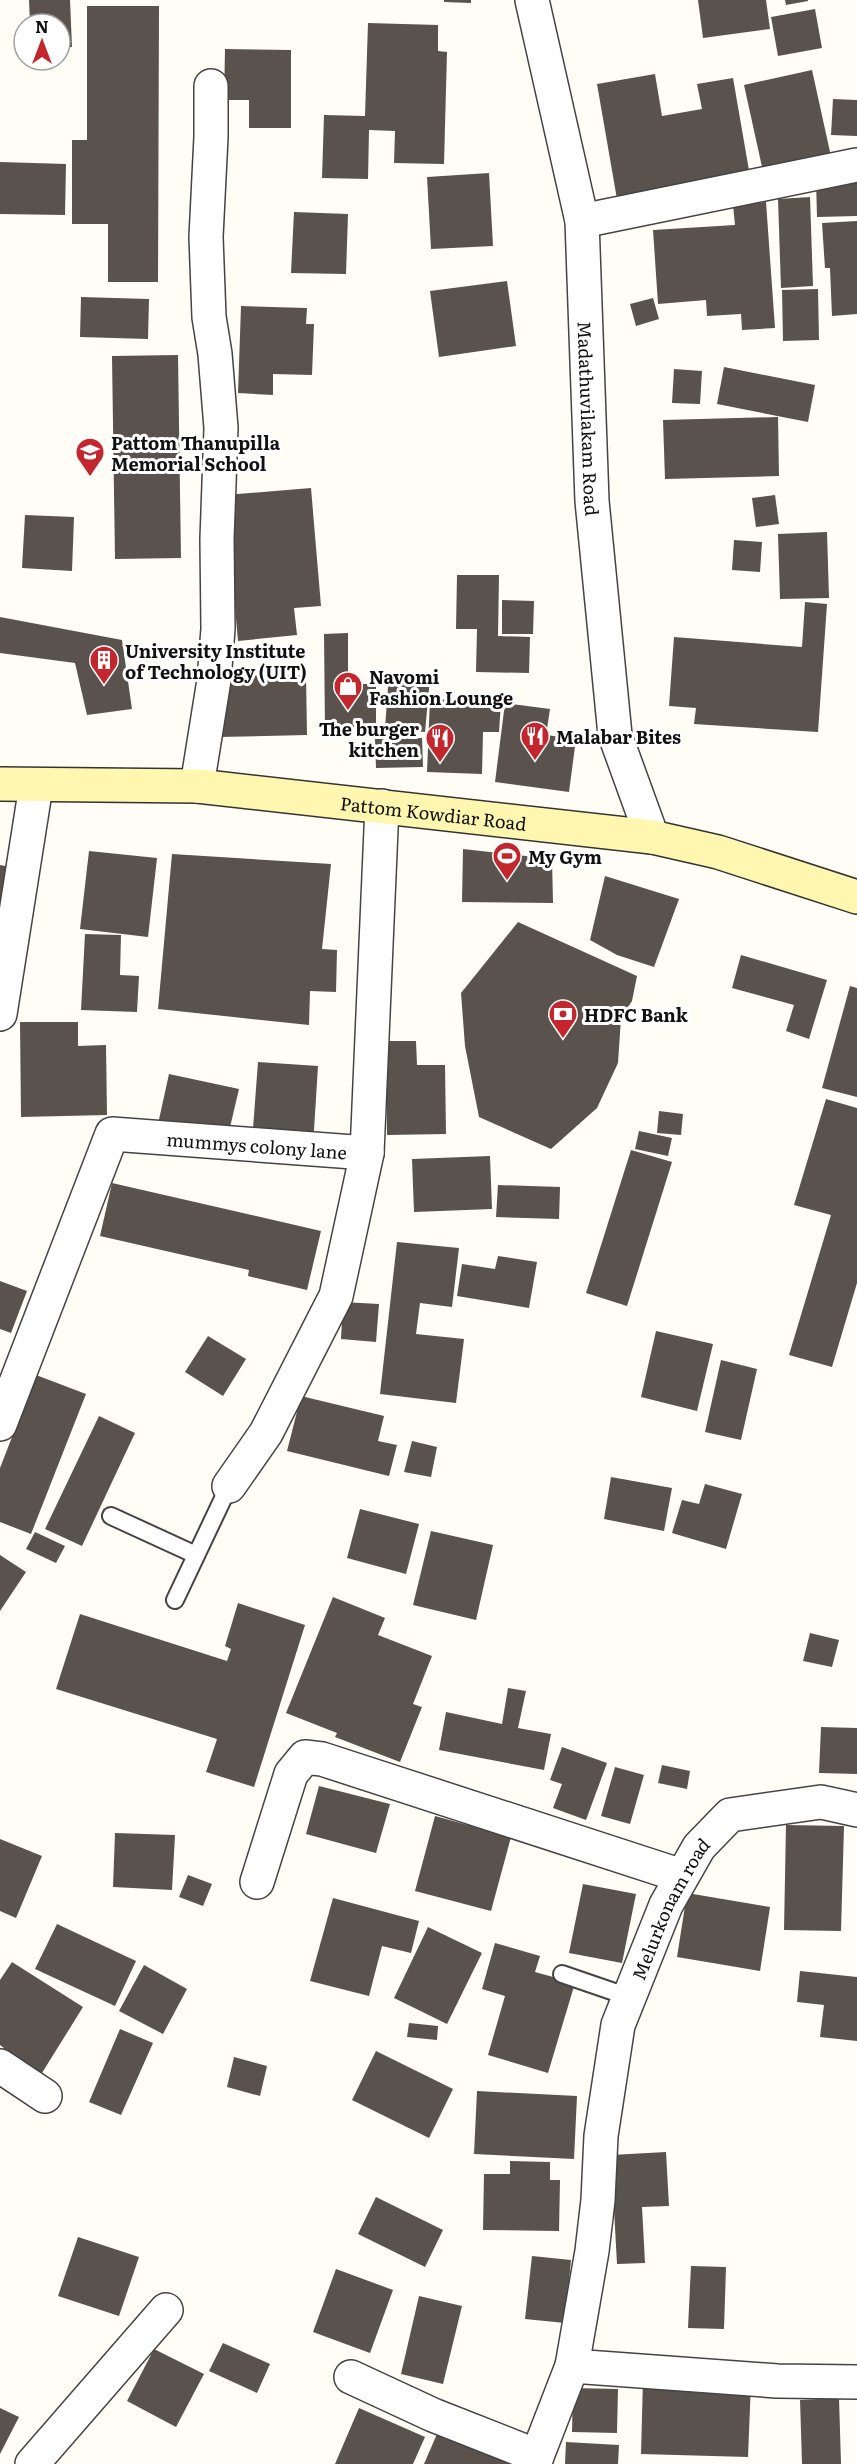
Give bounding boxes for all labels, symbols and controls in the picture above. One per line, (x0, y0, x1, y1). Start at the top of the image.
north arrow (12, 12, 72, 72)
text: N (35, 14, 49, 38)
street label: Madathuvilakam Road (572, 320, 607, 517)
place label: Pattom Thanupilla Memorial School (111, 429, 281, 477)
school or university icon: Pattom Thanupilla Memorial School (74, 436, 106, 478)
place label: University Institute of Technology (UIT) (125, 637, 307, 685)
building icon: University Institute of Technology (UIT) (88, 644, 120, 686)
place label: Navomi Fashion Lounge (369, 663, 513, 711)
shop icon: Navomi Fashion Lounge (332, 670, 364, 712)
place label: The burger kitchen (319, 715, 419, 763)
restaurant icon: Malabar Bites (519, 720, 551, 762)
restaurant icon: The burger kitchen (424, 722, 456, 764)
place label: Malabar Bites (556, 723, 681, 750)
street label: Pattom Kowdiar Road (339, 789, 528, 836)
sports icon: My Gym (491, 840, 523, 882)
place label: My Gym (528, 843, 602, 870)
bank icon: HDFC Bank (547, 998, 579, 1040)
place label: HDFC Bank (584, 1001, 689, 1028)
street label: mummys colony lane (166, 1125, 348, 1165)
street label: Melurkonam road (624, 1831, 715, 1984)

